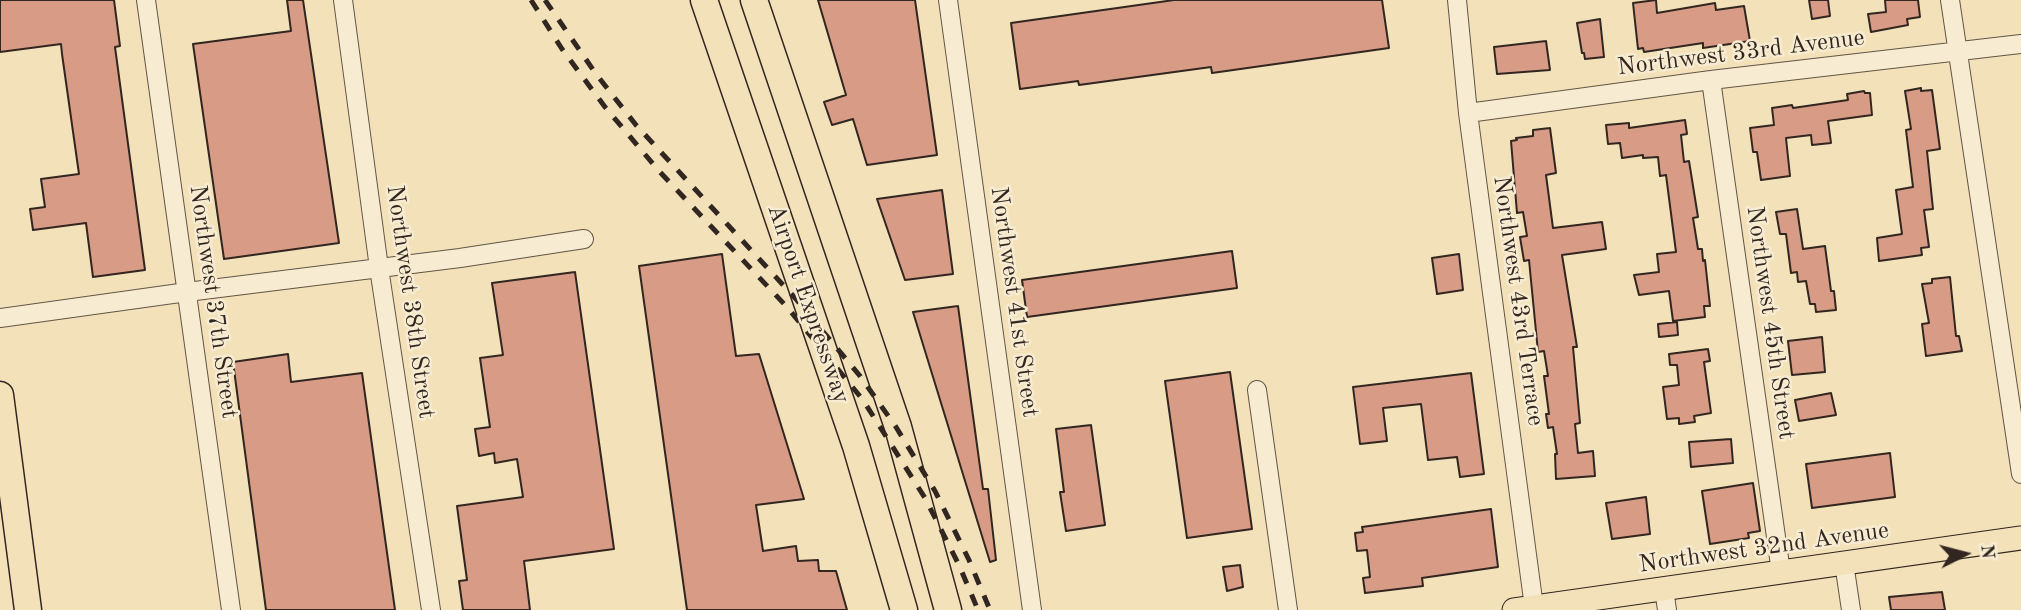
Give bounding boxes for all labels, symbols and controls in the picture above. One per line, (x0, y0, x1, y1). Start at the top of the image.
street label: Northwest 33rd Avenue (1616, 24, 1866, 82)
street label: Northwest 43rd Terrace (1486, 174, 1550, 428)
street label: Northwest 37th Street (182, 183, 244, 421)
street label: Northwest 38th Street (379, 183, 441, 421)
street label: Northwest 41st Street (984, 185, 1044, 419)
street label: Airport Expressway (760, 200, 856, 408)
street label: Northwest 45th Street (1739, 204, 1801, 442)
street label: Northwest 32nd Avenue (1637, 516, 1891, 580)
north arrow (1930, 519, 2000, 589)
text: N (1976, 544, 1997, 560)

